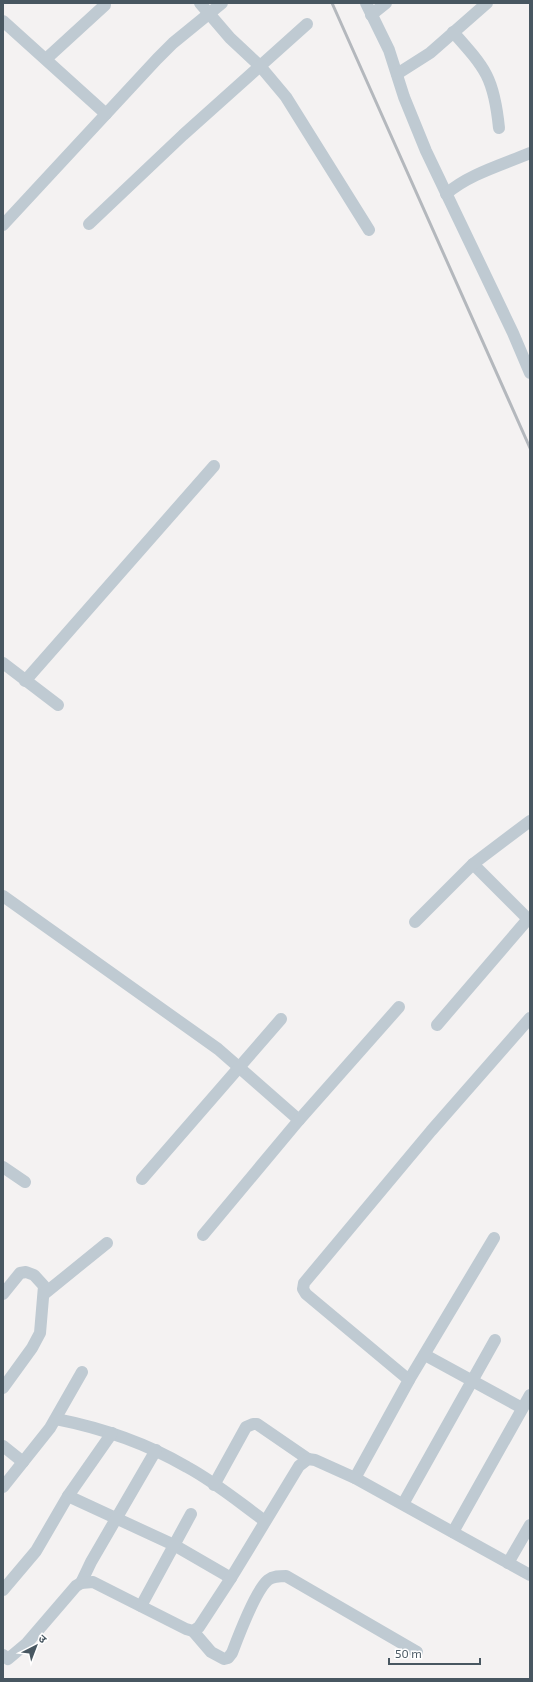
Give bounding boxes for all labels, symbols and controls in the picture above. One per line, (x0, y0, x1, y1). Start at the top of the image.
north arrow (16, 1626, 56, 1666)
text: उ (36, 1631, 50, 1646)
scale bar (389, 1640, 480, 1666)
text: 50 m (395, 1646, 422, 1660)

